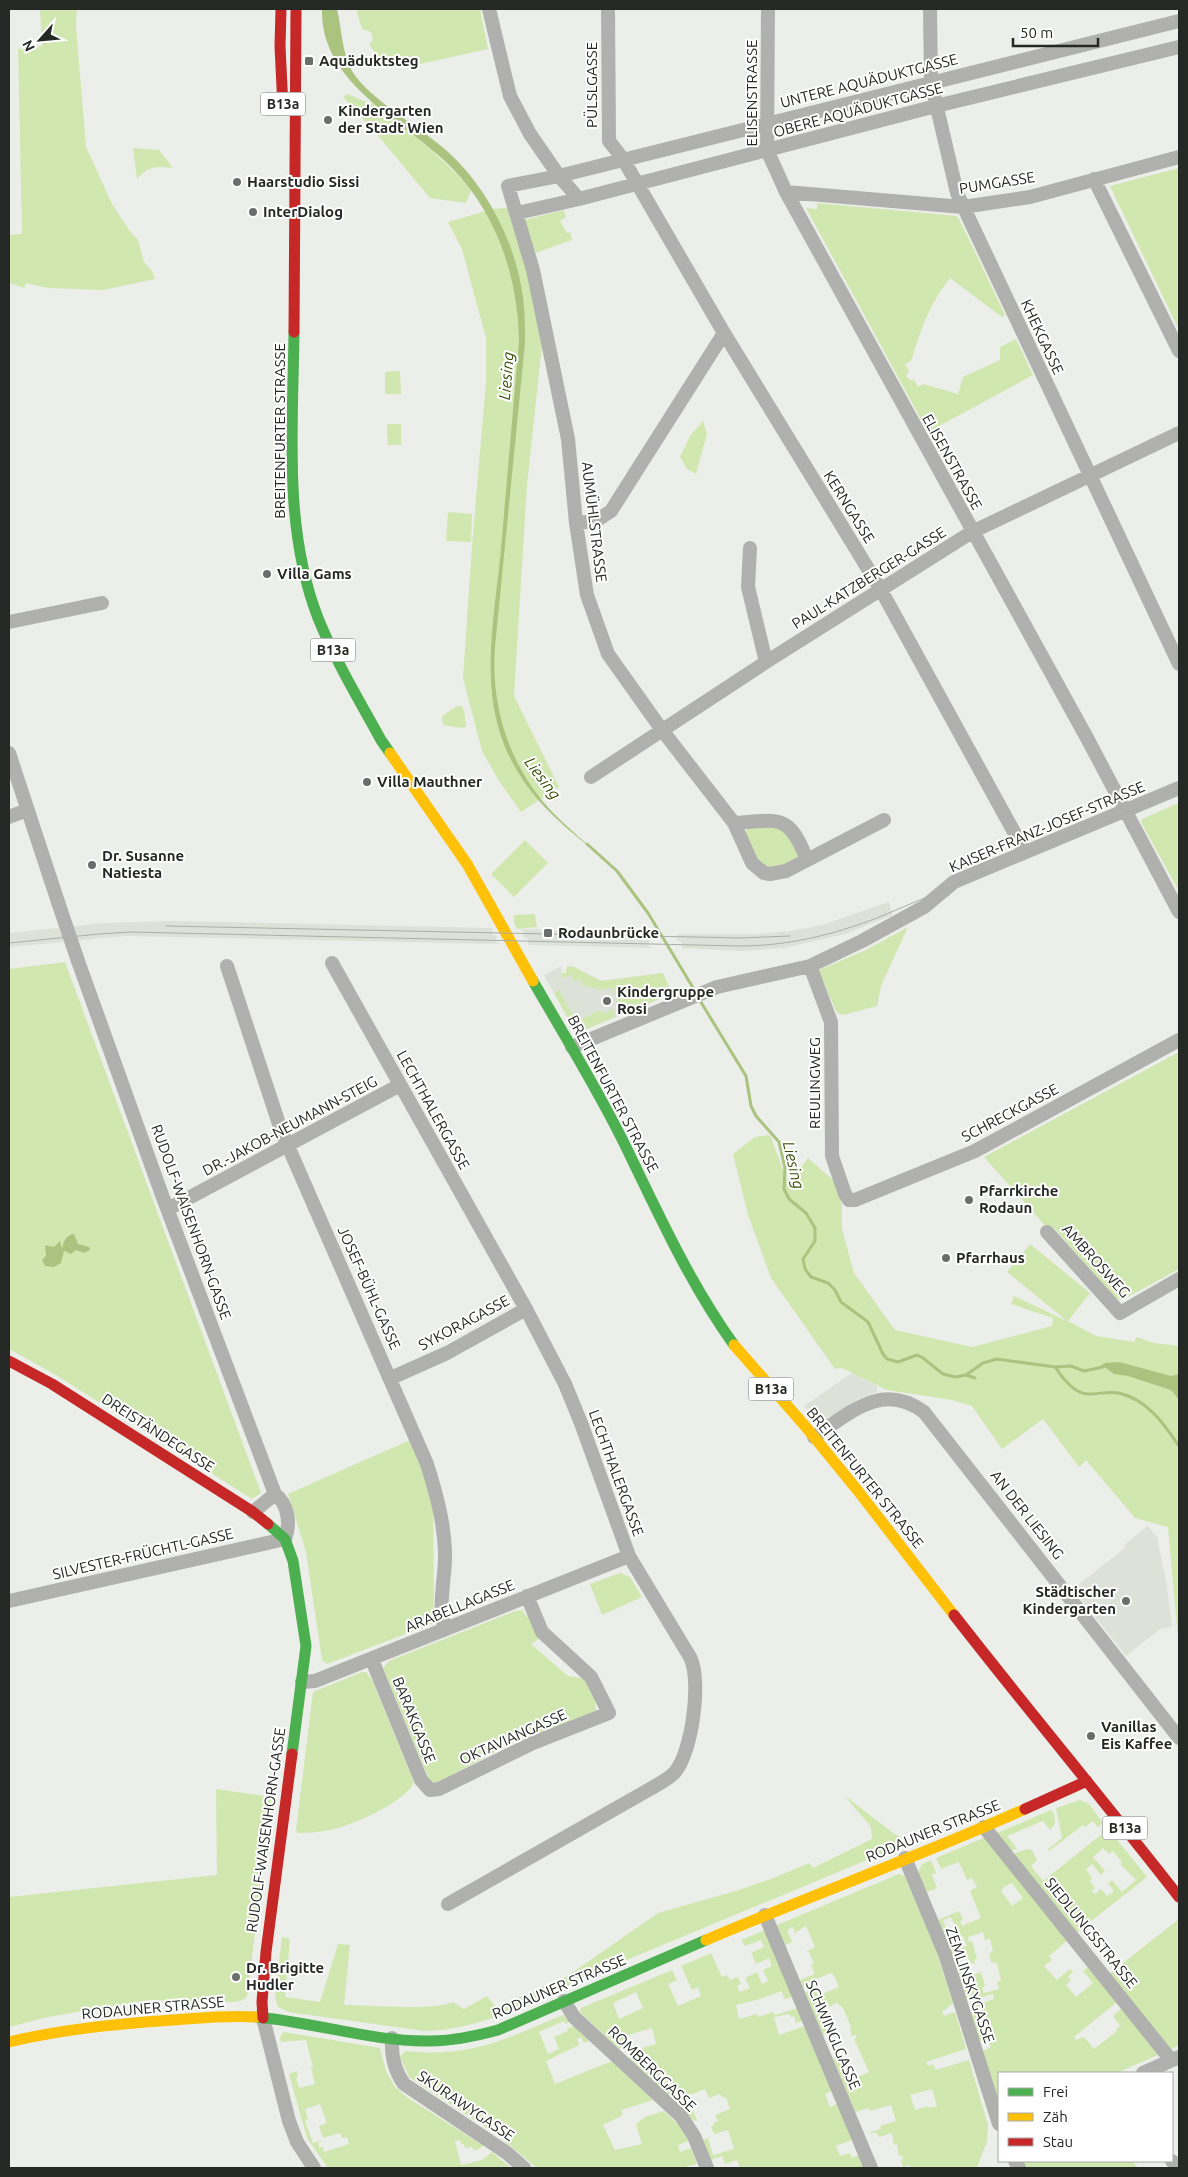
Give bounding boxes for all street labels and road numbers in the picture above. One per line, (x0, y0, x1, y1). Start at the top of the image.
street label: ELISENSTRASSE (743, 40, 760, 146)
street label: PÜLSLGASSE (583, 42, 600, 128)
street label: UNTERE AQUÄDUKTGASSE (778, 50, 959, 111)
street label: OBERE AQUÄDUKTGASSE (771, 79, 944, 140)
road number: B13a (260, 92, 306, 116)
street label: PUMGASSE (958, 168, 1036, 197)
street label: KHEKGASSE (1018, 297, 1067, 377)
street label: BREITENFURTER STRASSE (271, 343, 288, 519)
street label: ELISENSTRASSE (919, 411, 986, 513)
street label: AUMÜHLSTRASSE (579, 461, 610, 583)
street label: KERNGASSE (821, 468, 878, 546)
street label: PAUL-KATZBERGER-GASSE (789, 523, 949, 632)
road number: B13a (310, 638, 356, 662)
street label: KAISER-FRANZ-JOSEF-STRASSE (946, 778, 1147, 876)
street label: BREITENFURTER STRASSE (565, 1012, 662, 1175)
street label: REULINGWEG (806, 1037, 823, 1129)
street label: LECHTHALERGASSE (394, 1047, 473, 1172)
street label: DR.-JAKOB-NEUMANN-STEIG (200, 1072, 380, 1179)
street label: SCHRECKGASSE (959, 1080, 1061, 1145)
street label: RUDOLF-WAISENHORN-GASSE (148, 1122, 235, 1322)
street label: AMBROSWEG (1059, 1220, 1134, 1301)
street label: JOSEF-BÜHL-GASSE (335, 1224, 404, 1352)
street label: SYKORAGASSE (415, 1291, 512, 1354)
road number: B13a (748, 1378, 794, 1400)
street label: DREISTÄNDEGASSE (99, 1390, 218, 1475)
street label: BREITENFURTER STRASSE (803, 1404, 927, 1551)
street label: LECHTHALERGASSE (586, 1407, 647, 1538)
street label: AN DER LIESING (987, 1467, 1067, 1562)
street label: SILVESTER-FRÜCHTL-GASSE (51, 1524, 235, 1583)
street label: ARABELLAGASSE (403, 1576, 517, 1635)
street label: BARAKGASSE (389, 1674, 439, 1765)
street label: OKTAVIANGASSE (457, 1705, 569, 1768)
street label: RUDOLF-WAISENHORN-GASSE (243, 1726, 288, 1933)
street label: RODAUNER STRASSE (863, 1796, 1002, 1865)
road number: B13a (1102, 1816, 1148, 1840)
street label: SIEDLUNGSSTRASSE (1042, 1874, 1141, 1991)
street label: ZEMLINSKYGASSE (943, 1925, 998, 2045)
street label: RODAUNER STRASSE (489, 1951, 628, 2022)
street label: SCHWINGLGASSE (803, 1978, 864, 2092)
street label: RODAUNER STRASSE (81, 1993, 225, 2022)
street label: ROMBERGGASSE (605, 2023, 700, 2115)
street label: SKURAWYGASSE (415, 2067, 518, 2144)

